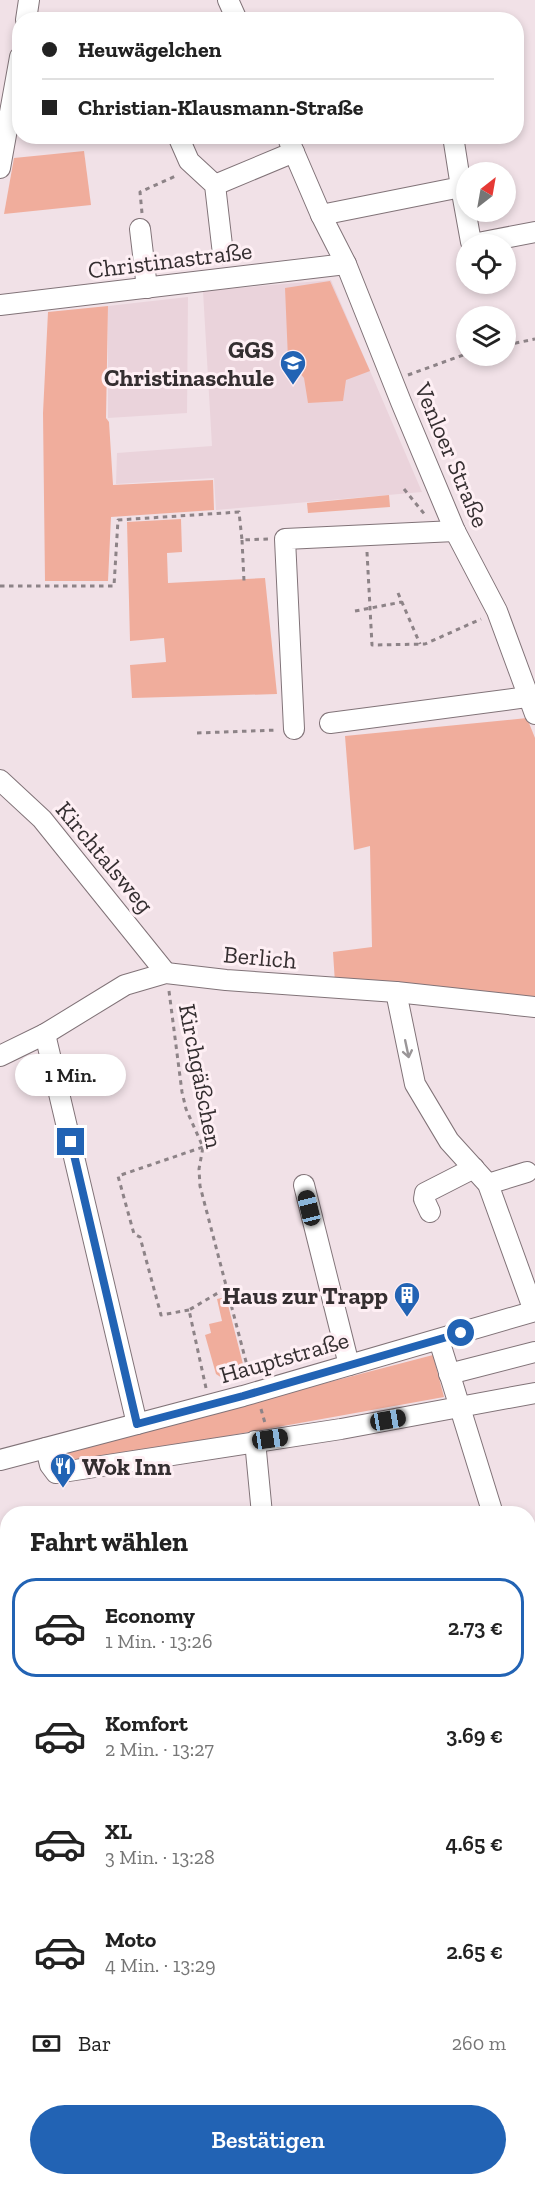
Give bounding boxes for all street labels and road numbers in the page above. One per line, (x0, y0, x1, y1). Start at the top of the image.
street label: Christinastraße (86, 236, 254, 284)
street label: Venloer Straße (408, 377, 496, 532)
street label: Kirchtalsweg (50, 795, 160, 919)
street label: Berlich (222, 939, 298, 975)
street label: Kirchgäßchen (173, 1001, 229, 1151)
street label: Hauptstraße (216, 1325, 352, 1389)

